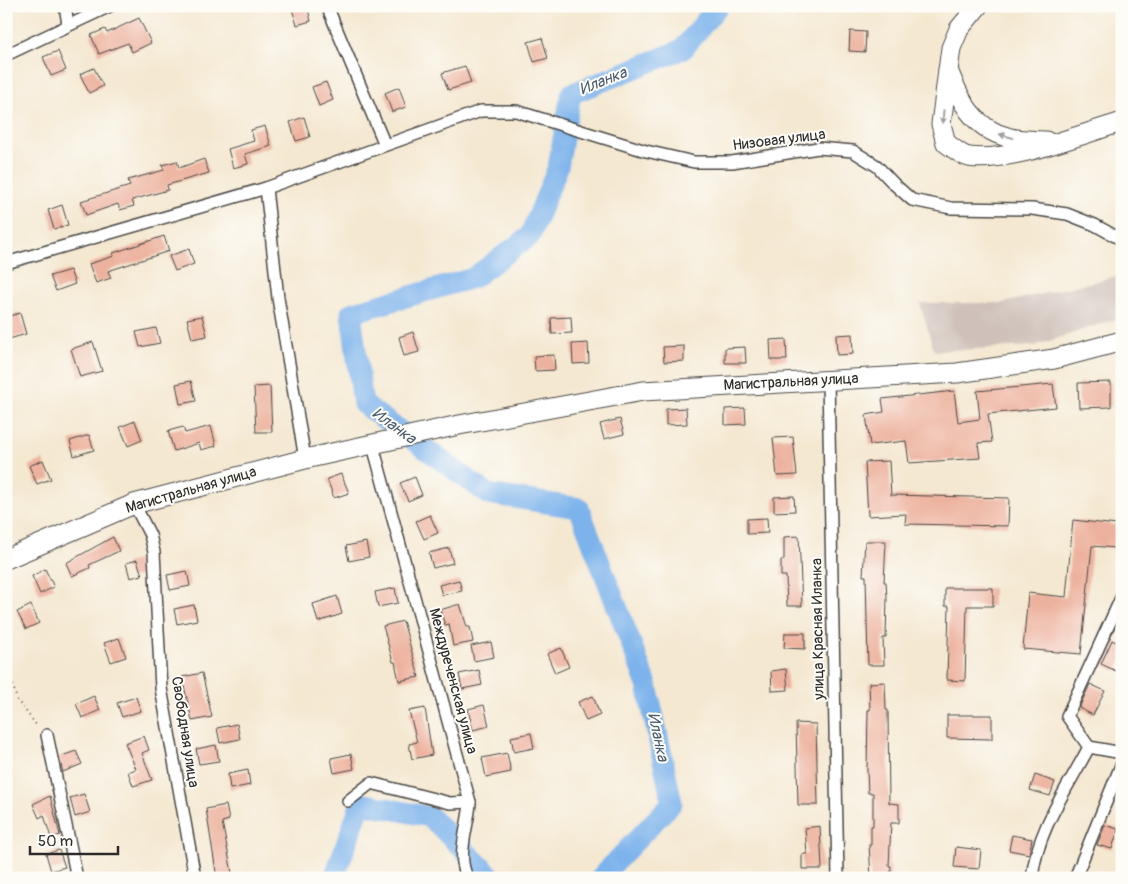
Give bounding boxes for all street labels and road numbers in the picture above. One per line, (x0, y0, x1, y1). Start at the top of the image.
street label: Низовая улица (731, 125, 827, 155)
street label: Магистральная улица (723, 369, 859, 395)
street label: Магистральная улица (123, 462, 259, 518)
street label: улица Красная Иланка (807, 558, 829, 701)
street label: Междуреченская улица (424, 606, 482, 756)
street label: Свободная улица (167, 675, 203, 789)

